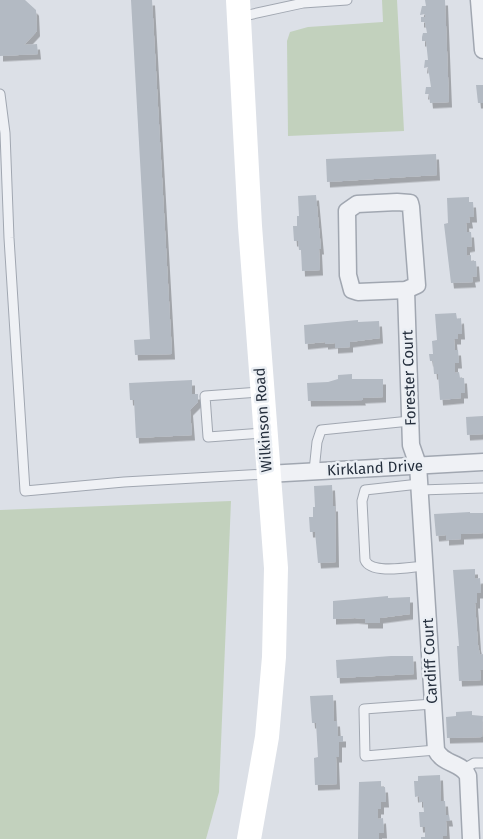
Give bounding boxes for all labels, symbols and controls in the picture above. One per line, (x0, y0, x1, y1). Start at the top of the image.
street label: Forester Court (398, 329, 420, 426)
street label: Wilkinson Road (250, 367, 276, 473)
street label: Kirkland Drive (327, 457, 423, 479)
street label: Cardiff Court (419, 617, 441, 704)

